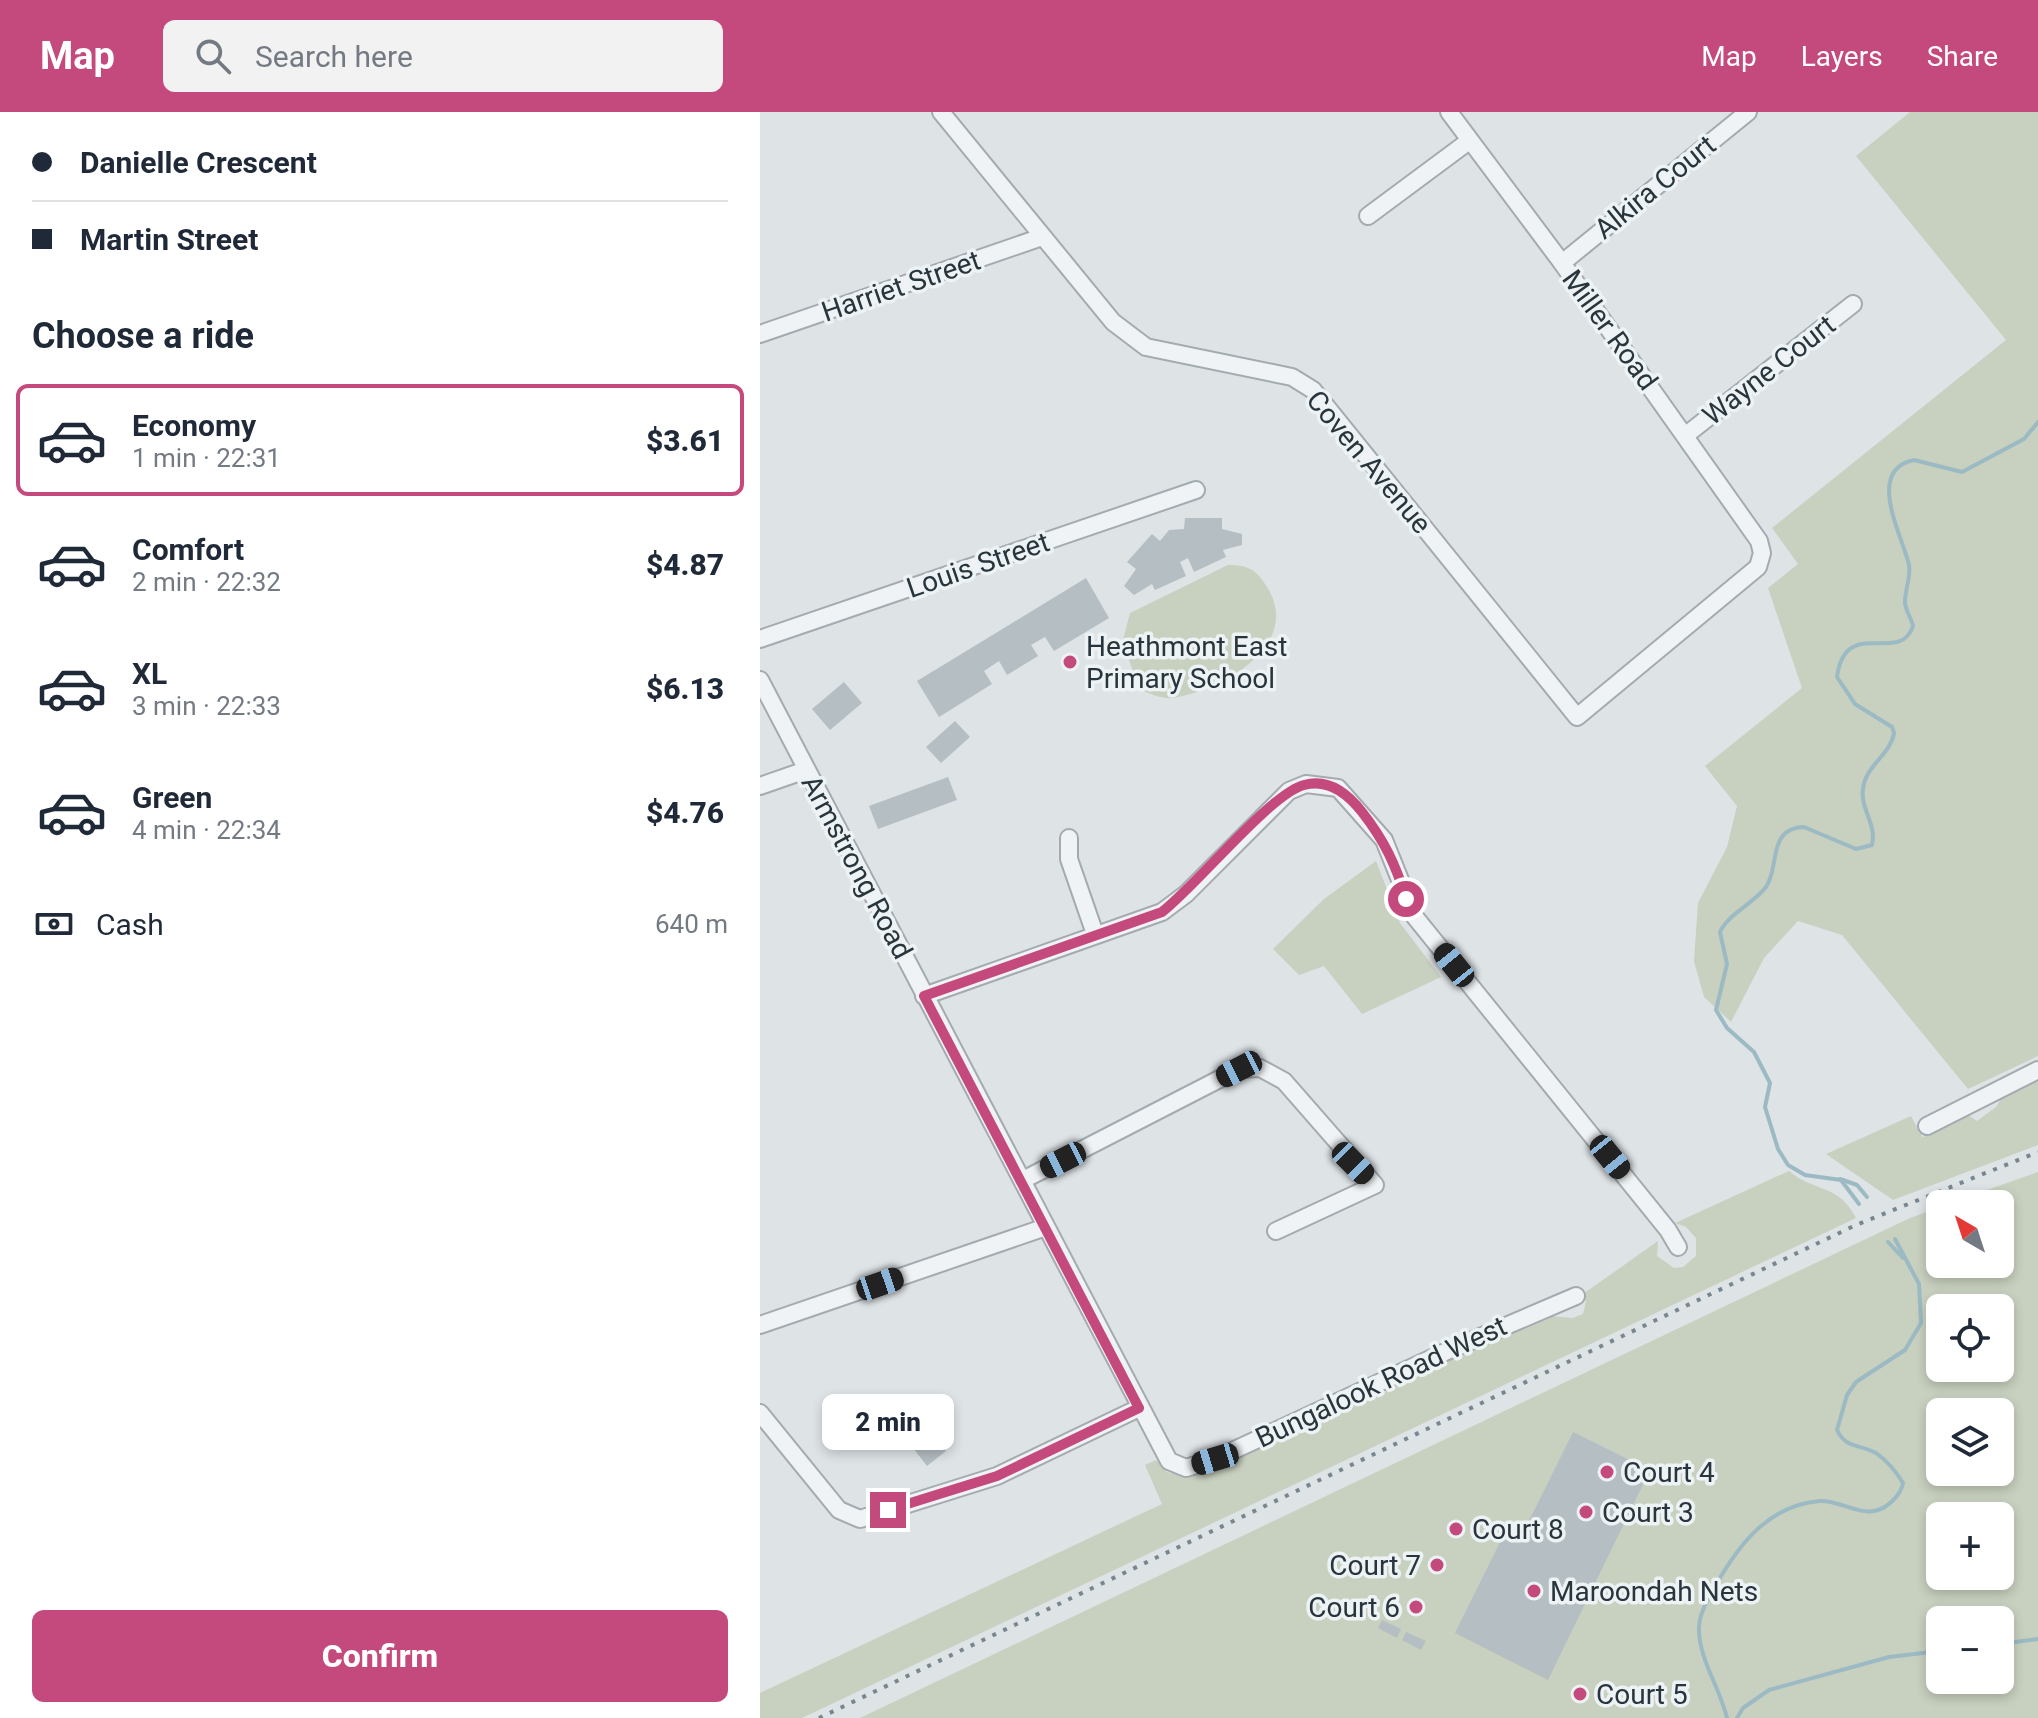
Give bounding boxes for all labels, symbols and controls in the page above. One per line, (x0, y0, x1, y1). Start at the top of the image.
search box (163, 20, 723, 92)
text: Map (40, 34, 115, 78)
icon: search (191, 34, 235, 78)
text: Search here (255, 39, 413, 74)
text: Map (1701, 40, 1757, 73)
text: Layers (1801, 40, 1883, 73)
text: Share (1927, 40, 1998, 73)
street label: Alkira Court (1588, 128, 1722, 246)
text: Danielle Crescent (80, 145, 317, 180)
text: Martin Street (80, 222, 258, 257)
street label: Harriet Street (817, 243, 985, 329)
street label: Miller Road (1555, 264, 1665, 396)
street label: Wayne Court (1696, 308, 1842, 432)
text: Choose a ride (32, 315, 254, 357)
street label: Coven Avenue (1300, 384, 1438, 540)
icon: car (36, 404, 108, 476)
text: Economy (132, 408, 256, 443)
text: $3.61 (646, 423, 724, 458)
text: 1 min · 22:31 (132, 443, 281, 473)
street label: Louis Street (902, 525, 1054, 605)
icon: car (36, 528, 108, 600)
text: Comfort (132, 532, 244, 567)
text: $4.87 (646, 547, 724, 582)
text: 2 min · 22:32 (132, 567, 281, 597)
place label: Heathmont East Primary School (1086, 630, 1287, 695)
icon: car (36, 652, 108, 724)
marker: Heathmont East Primary School (1061, 653, 1079, 671)
text: XL (132, 656, 167, 691)
text: $6.13 (646, 671, 724, 706)
text: 3 min · 22:33 (132, 691, 281, 721)
street label: Armstrong Road (795, 769, 919, 965)
icon: car (36, 776, 108, 848)
text: Green (132, 780, 212, 815)
text: $4.76 (646, 795, 724, 830)
text: 4 min · 22:34 (132, 815, 281, 845)
route start (1388, 881, 1424, 917)
icon: cash (32, 902, 76, 946)
text: Cash (96, 907, 164, 942)
text: 640 m (655, 909, 728, 939)
car (1430, 939, 1478, 991)
car (1212, 1047, 1266, 1091)
car (1586, 1131, 1634, 1183)
car (1036, 1138, 1090, 1182)
car (1328, 1138, 1378, 1188)
north arrow (1926, 1190, 2014, 1278)
map controls (1926, 1190, 2014, 1694)
car (853, 1265, 907, 1303)
button: locate (1926, 1294, 2014, 1382)
street label: Bungalook Road West (1250, 1309, 1512, 1455)
callout: 2 min (822, 1394, 954, 1450)
button: layers (1926, 1398, 2014, 1486)
text: 2 min (855, 1407, 921, 1437)
car (1189, 1441, 1241, 1477)
place label: Court 4 (1623, 1456, 1715, 1489)
marker: Court 4 (1598, 1463, 1616, 1481)
route end (870, 1492, 906, 1528)
place label: Court 3 (1602, 1496, 1694, 1529)
button: + (1926, 1502, 2014, 1590)
marker: Court 3 (1577, 1503, 1595, 1521)
place label: Court 8 (1472, 1513, 1564, 1546)
marker: Court 8 (1447, 1520, 1465, 1538)
place label: Court 7 (1329, 1549, 1421, 1582)
marker: Court 7 (1428, 1556, 1446, 1574)
place label: Maroondah Nets (1550, 1575, 1758, 1608)
marker: Maroondah Nets (1525, 1582, 1543, 1600)
place label: Court 6 (1308, 1591, 1400, 1624)
marker: Court 6 (1407, 1598, 1425, 1616)
button: − (1926, 1606, 2014, 1694)
button: Confirm (32, 1610, 728, 1702)
place label: Court 5 (1596, 1678, 1688, 1711)
marker: Court 5 (1571, 1685, 1589, 1703)

